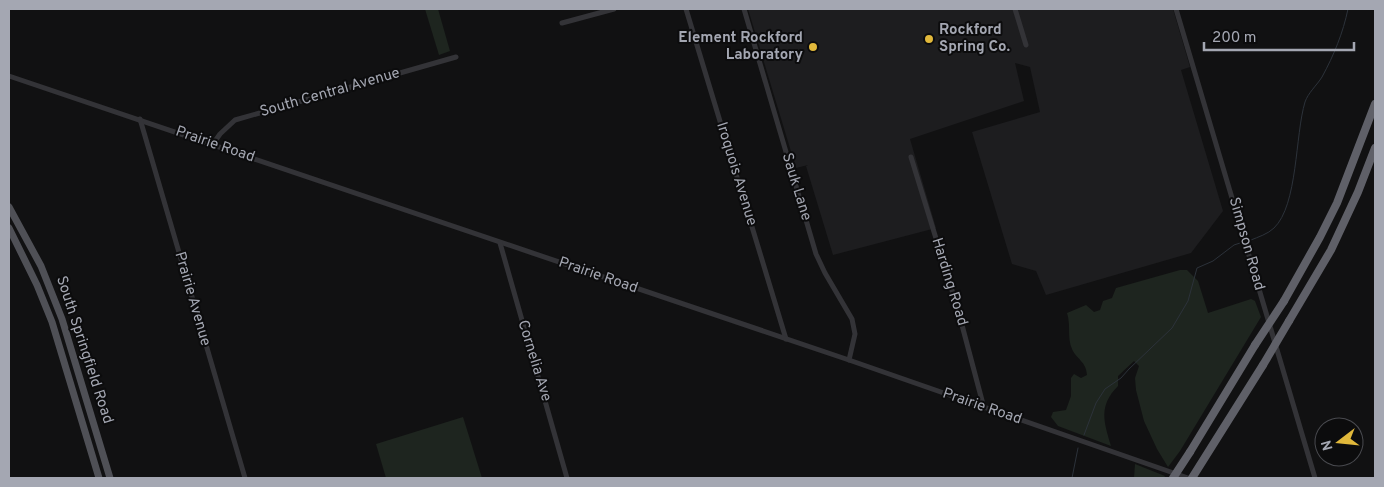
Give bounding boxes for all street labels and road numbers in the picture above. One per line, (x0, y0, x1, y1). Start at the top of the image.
street label: South Central Avenue (258, 64, 402, 122)
street label: Iroquois Avenue (711, 120, 761, 228)
street label: Prairie Road (173, 123, 257, 167)
street label: Sauk Lane (777, 151, 815, 223)
street label: Simpson Road (1224, 195, 1268, 293)
street label: Harding Road (927, 236, 971, 328)
street label: Prairie Avenue (169, 250, 215, 348)
street label: Prairie Road (556, 254, 640, 298)
street label: South Springfield Road (51, 274, 117, 426)
street label: Cornelia Ave (513, 318, 555, 404)
street label: Prairie Road (940, 385, 1024, 429)

